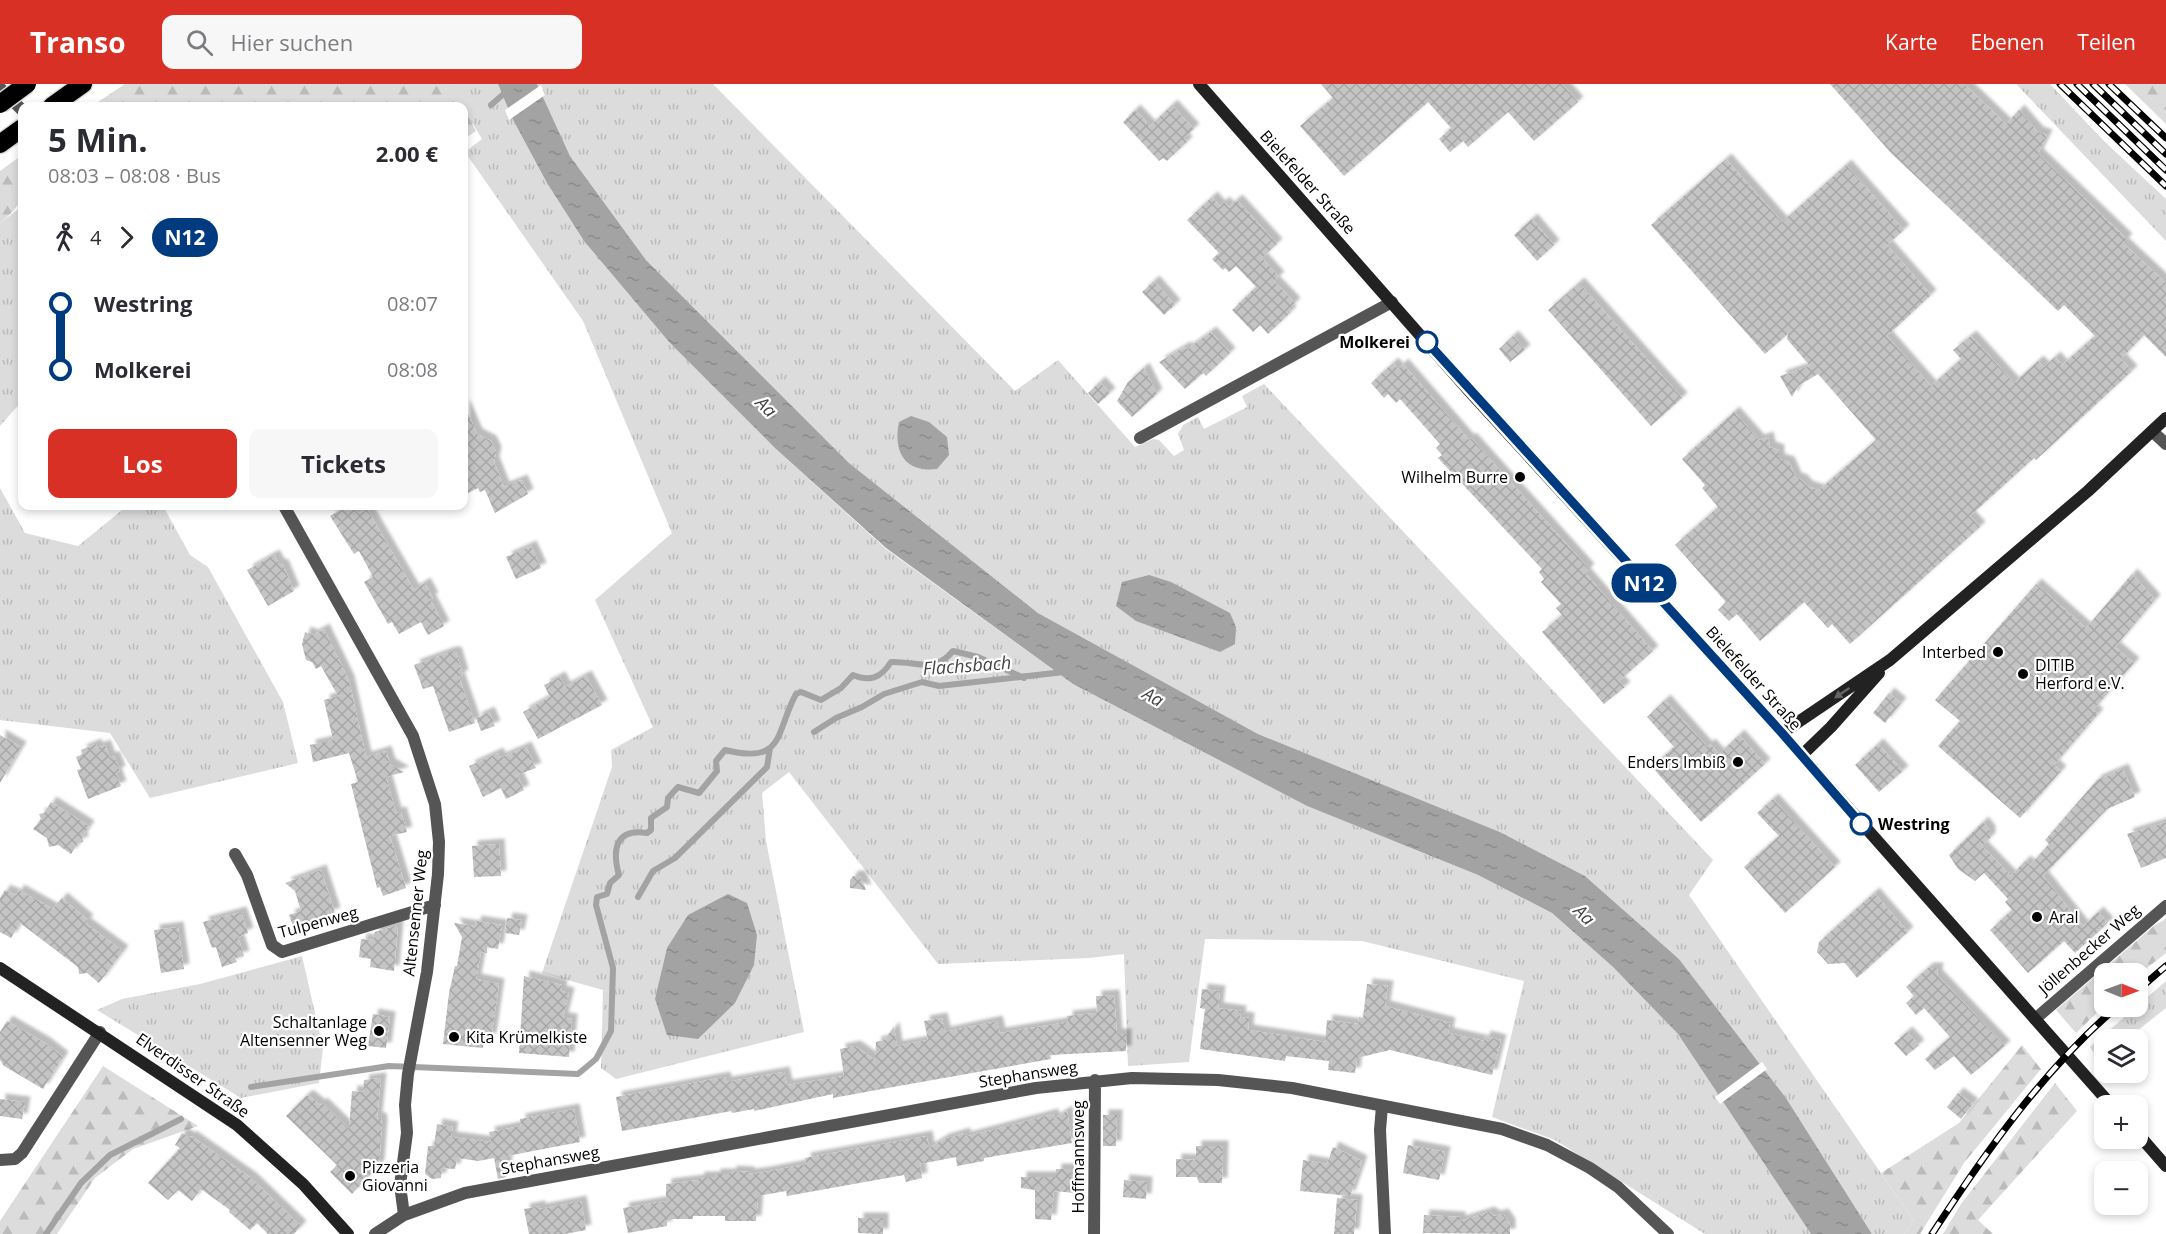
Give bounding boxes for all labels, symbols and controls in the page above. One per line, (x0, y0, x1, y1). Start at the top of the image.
search box (162, 15, 582, 69)
text: Transo (30, 23, 126, 61)
icon: search (183, 26, 216, 59)
text: Hier suchen (231, 27, 353, 57)
text: Karte (1885, 28, 1938, 56)
text: Ebenen (1971, 28, 2044, 56)
text: Teilen (2077, 28, 2136, 56)
text: 5 Min. (48, 117, 148, 162)
street label: Bielefelder Straße (1255, 125, 1361, 239)
text: 2.00 € (376, 138, 438, 168)
text: 08:03 – 08:08 · Bus (48, 162, 221, 189)
icon: walk (48, 221, 81, 254)
icon: forward (110, 221, 143, 254)
text: N12 (164, 223, 206, 251)
text: 4 (90, 224, 101, 251)
text: Westring (94, 288, 192, 318)
text: 08:07 (387, 290, 438, 317)
place label: Molkerei (1339, 331, 1410, 353)
marker: Molkerei (1416, 331, 1438, 353)
text: Molkerei (94, 354, 191, 384)
text: 08:08 (387, 356, 438, 383)
water label: Aa (750, 389, 782, 422)
button: Los (48, 429, 237, 498)
button: Tickets (249, 429, 438, 498)
place label: Wilhelm Burre (1401, 466, 1508, 488)
marker: Wilhelm Burre (1513, 470, 1527, 484)
line badge: N12 (1610, 564, 1678, 602)
text: N12 (1623, 569, 1665, 597)
street label: Bielefelder Straße (1701, 621, 1807, 735)
place label: Interbed (1922, 641, 1986, 663)
marker: Interbed (1991, 645, 2005, 659)
water label: Flachsbach (922, 650, 1012, 680)
place label: DITIB Herford e.V. (2035, 654, 2125, 694)
marker: DITIB Herford e.V. (2016, 667, 2030, 681)
water label: Aa (1137, 680, 1168, 712)
one-way arrow (1834, 687, 1850, 699)
place label: Enders Imbiß (1627, 751, 1726, 773)
marker: Enders Imbiß (1731, 755, 1745, 769)
marker: Westring (1850, 813, 1872, 835)
place label: Westring (1878, 813, 1950, 835)
street label: Altensenner Weg (397, 848, 433, 977)
water label: Aa (1568, 897, 1600, 930)
street label: Jöllenbecker Weg (2032, 899, 2145, 1001)
street label: Tulpenweg (276, 901, 360, 943)
place label: Aral (2049, 906, 2079, 928)
marker: Aral (2030, 910, 2044, 924)
north arrow (2094, 963, 2148, 1017)
map controls (2094, 963, 2148, 1215)
place label: Schaltanlage Altensenner Weg (240, 1011, 367, 1051)
marker: Schaltanlage Altensenner Weg (372, 1024, 386, 1038)
place label: Kita Krümelkiste (466, 1026, 587, 1048)
street label: Elverdisser Straße (132, 1028, 254, 1122)
button: layers (2094, 1029, 2148, 1083)
marker: Kita Krümelkiste (447, 1030, 461, 1044)
street label: Stephansweg (977, 1055, 1079, 1093)
button: + (2094, 1095, 2148, 1149)
street label: Hoffmannsweg (1067, 1100, 1089, 1214)
street label: Stephansweg (499, 1140, 601, 1179)
place label: Pizzeria Giovanni (362, 1156, 428, 1196)
button: − (2094, 1161, 2148, 1215)
marker: Pizzeria Giovanni (343, 1169, 357, 1183)

